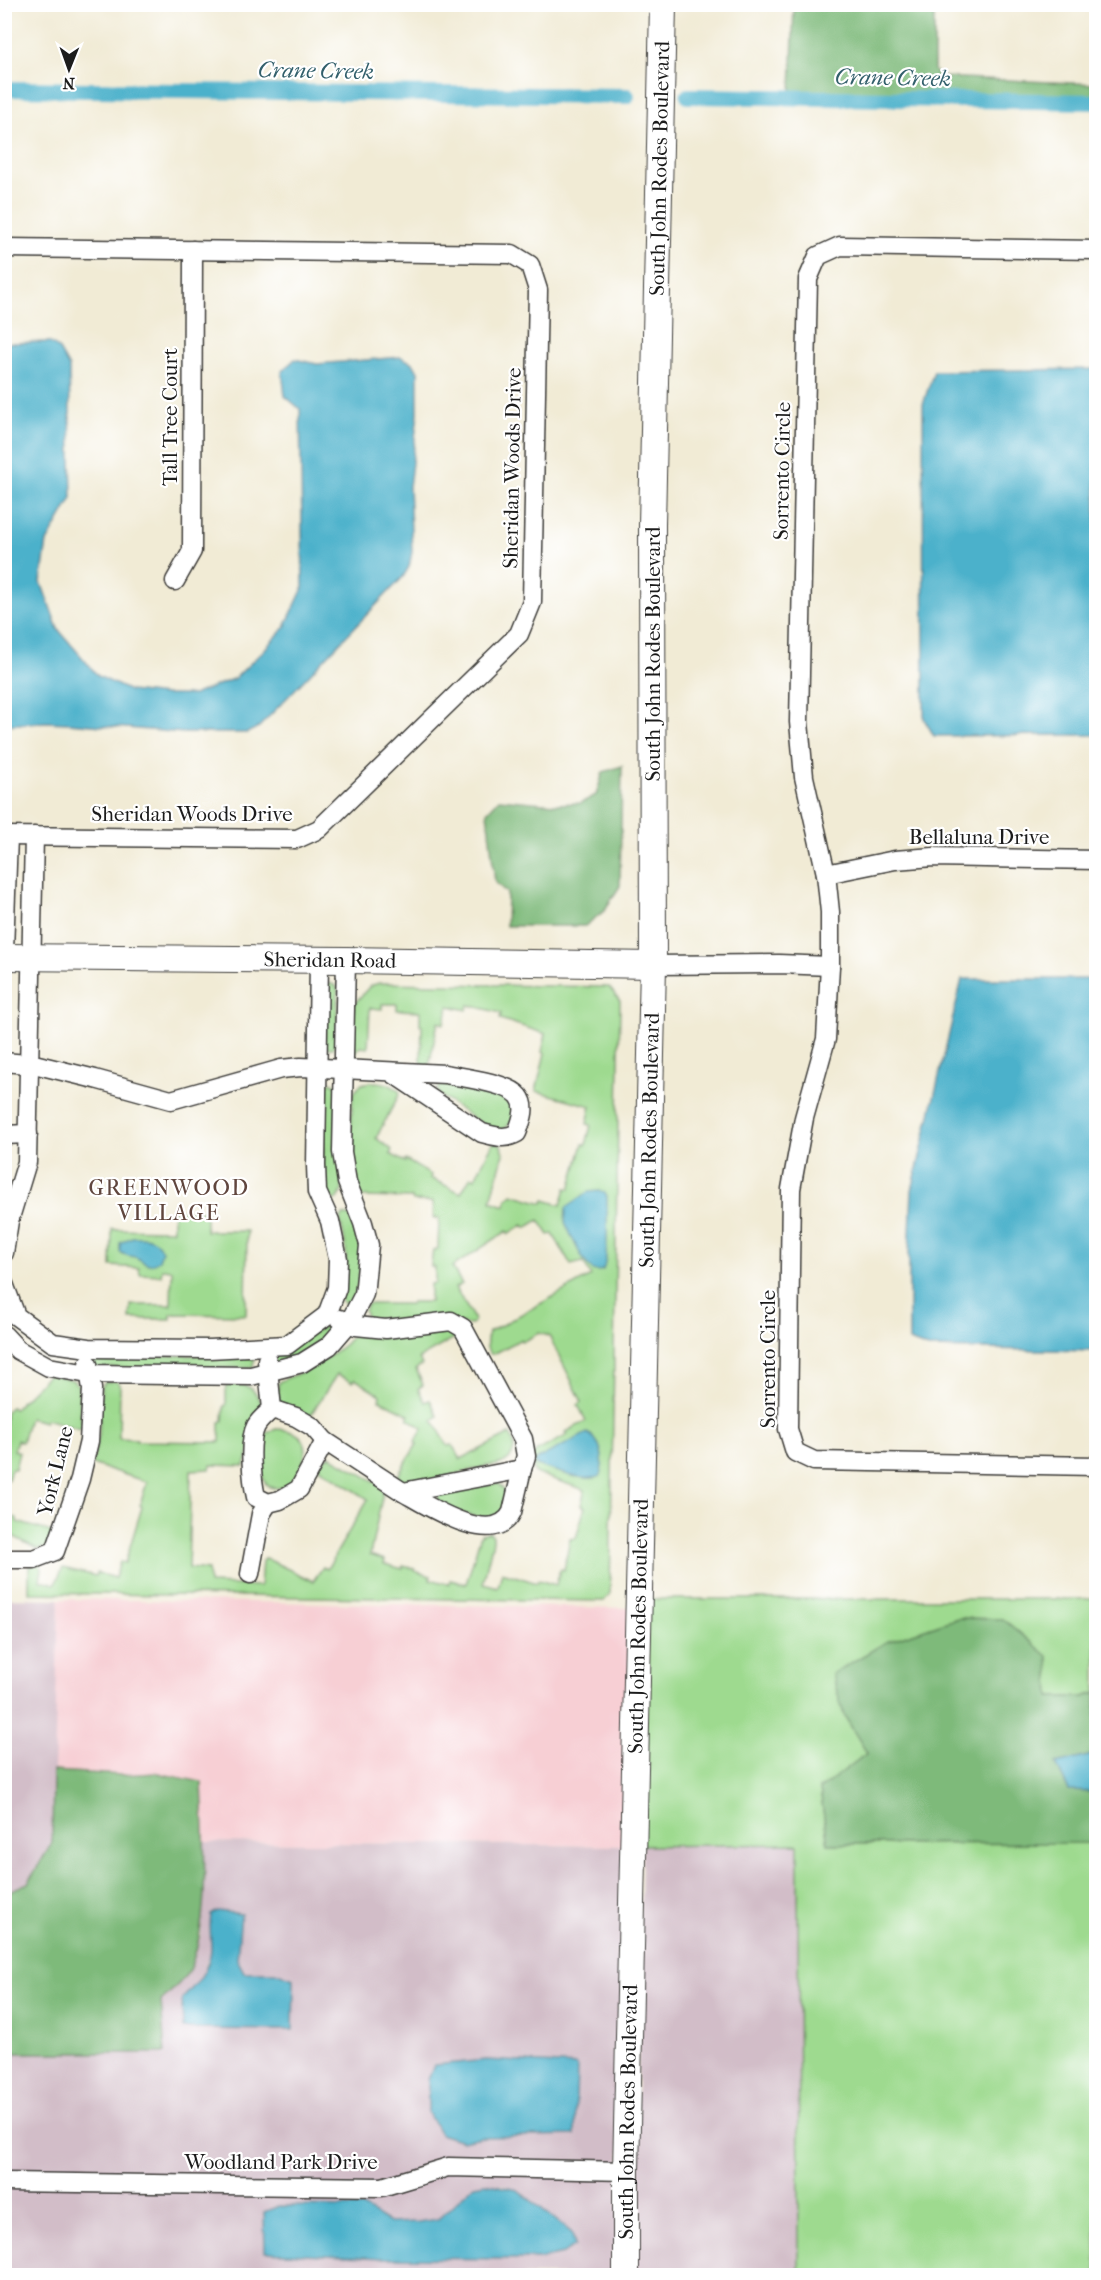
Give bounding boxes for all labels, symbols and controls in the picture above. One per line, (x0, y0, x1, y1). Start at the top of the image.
north arrow (39, 39, 99, 99)
street label: South John Rodes Boulevard (645, 40, 674, 296)
water label: Crane Creek (258, 57, 374, 85)
water label: Crane Creek (835, 64, 951, 92)
text: N (62, 74, 75, 93)
street label: Tall Tree Court (158, 347, 182, 486)
street label: Sheridan Woods Drive (498, 367, 526, 569)
street label: Sorrento Circle (769, 402, 795, 540)
street label: South John Rodes Boulevard (641, 526, 665, 781)
street label: Sheridan Woods Drive (91, 802, 293, 826)
street label: Bellaluna Drive (909, 825, 1049, 849)
street label: Sheridan Road (264, 947, 397, 973)
street label: South John Rodes Boulevard (634, 1012, 664, 1268)
district label: GREENWOOD VILLAGE (89, 1175, 249, 1226)
street label: Sorrento Circle (756, 1290, 780, 1428)
street label: York Lane (32, 1424, 78, 1519)
street label: South John Rodes Boulevard (623, 1498, 653, 1754)
street label: South John Rodes Boulevard (614, 1984, 642, 2240)
street label: Woodland Park Drive (183, 2150, 378, 2174)

